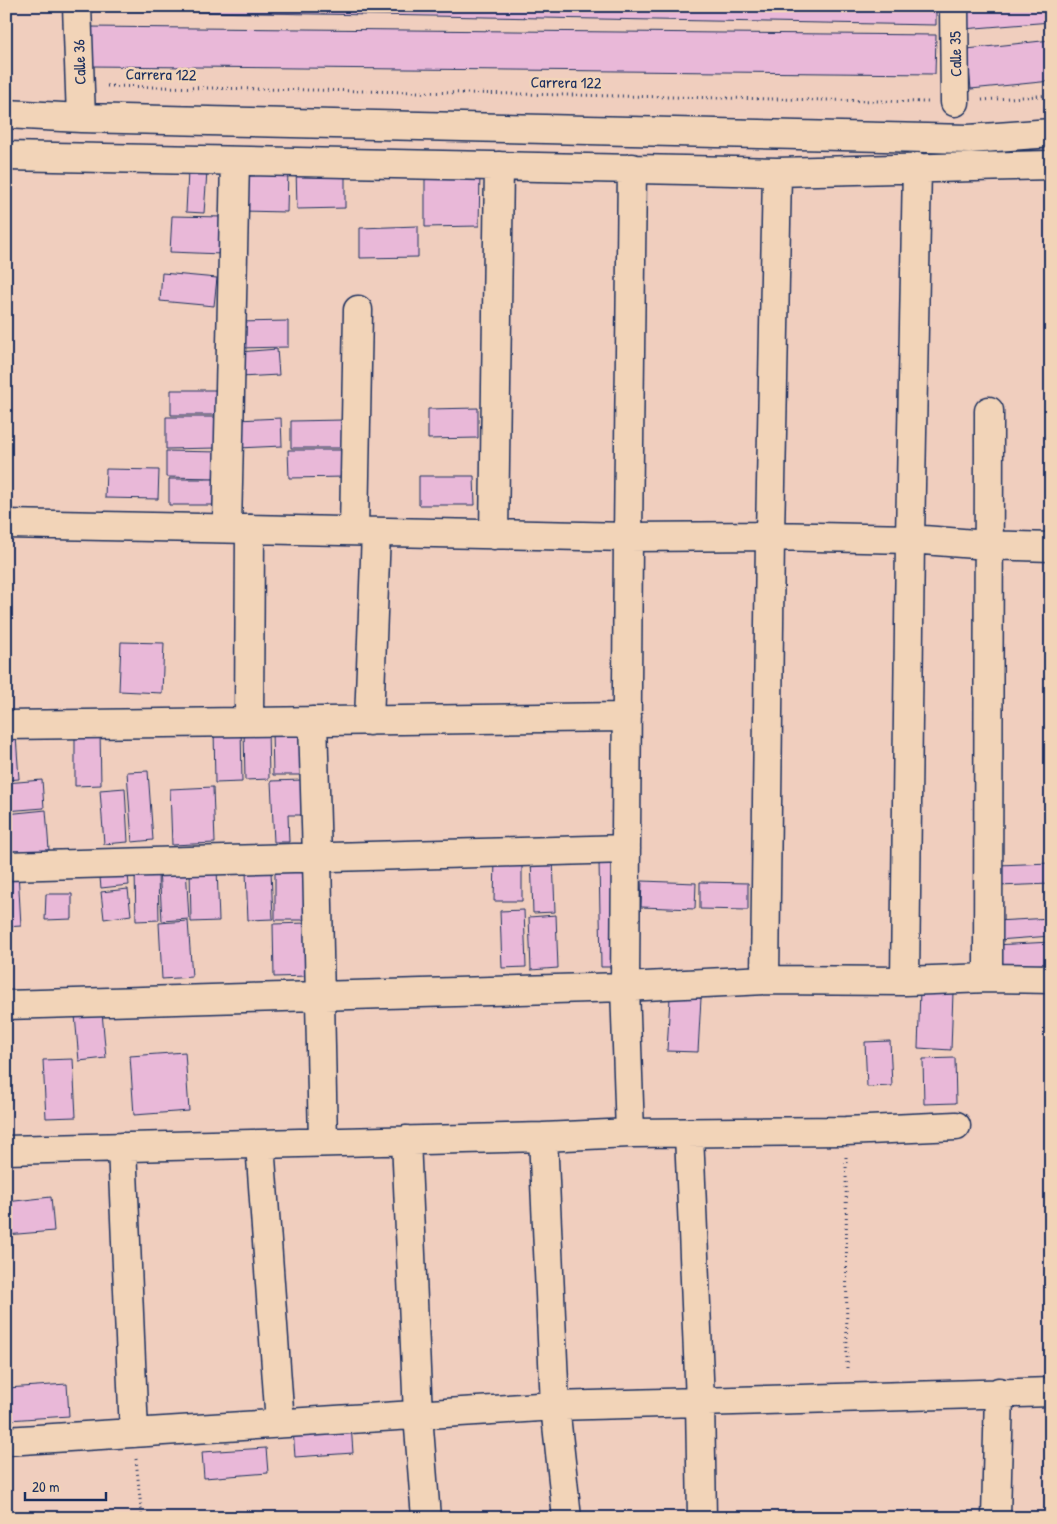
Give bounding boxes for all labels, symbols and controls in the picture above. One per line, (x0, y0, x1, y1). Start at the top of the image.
street label: Calle 35 (944, 31, 966, 77)
street label: Calle 36 (67, 39, 91, 85)
street label: Carrera 122 (126, 62, 197, 86)
street label: Carrera 122 (531, 70, 602, 94)
scale bar (25, 1469, 106, 1501)
text: 20 m (32, 1476, 59, 1497)

